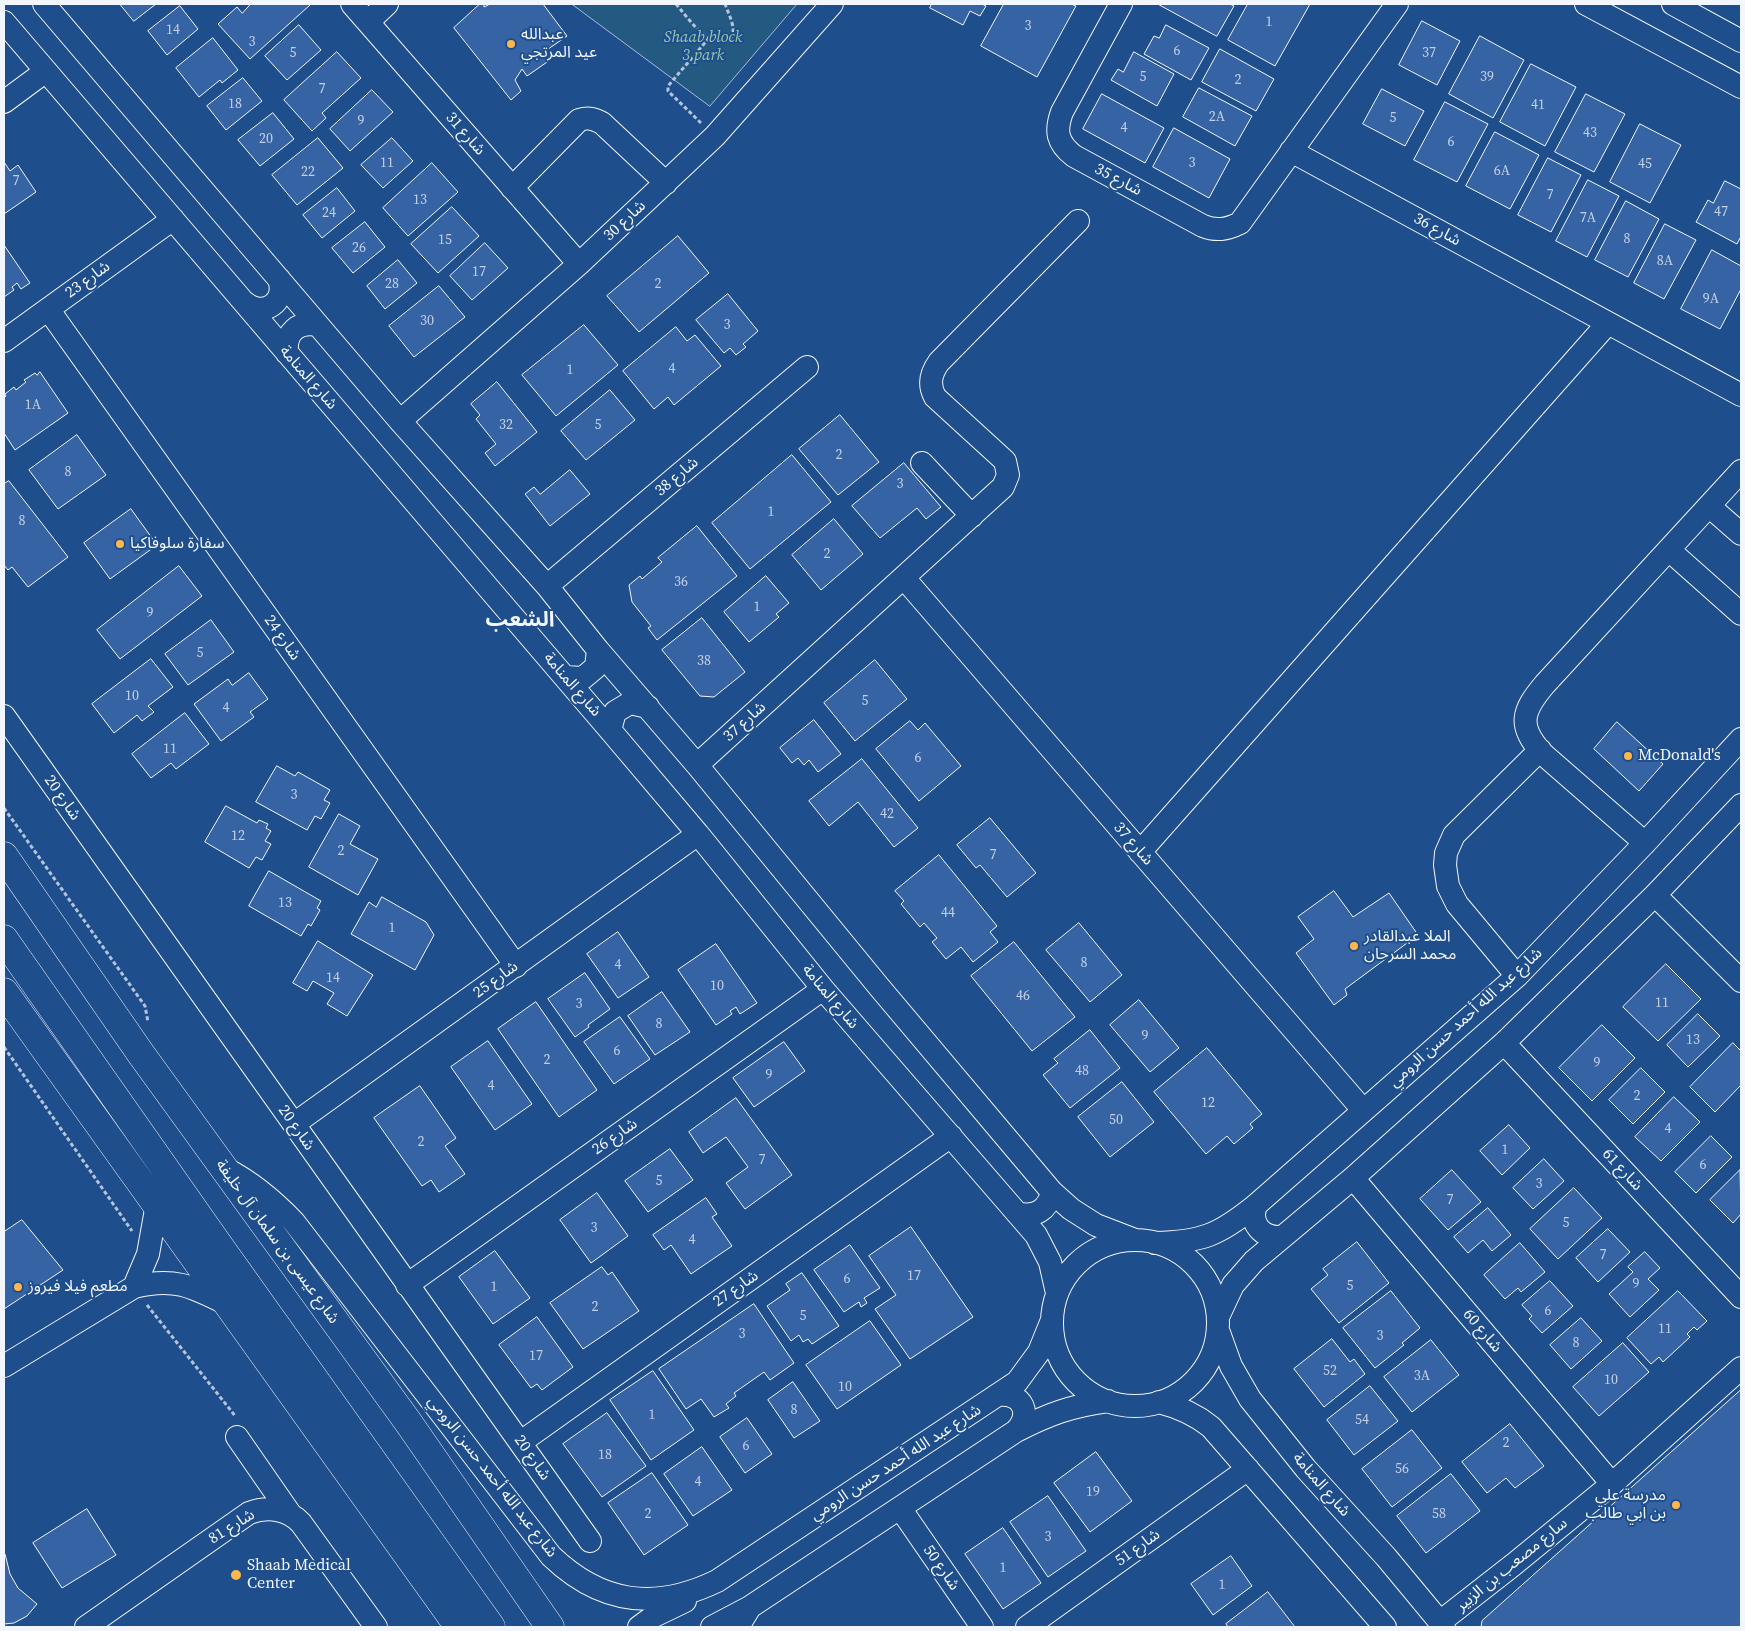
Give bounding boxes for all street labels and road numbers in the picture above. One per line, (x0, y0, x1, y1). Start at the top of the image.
street label: شارع 31 (441, 108, 489, 160)
street label: شارع 35 (1091, 160, 1145, 200)
street label: شارع 30 (600, 197, 650, 245)
street label: شارع 36 (1410, 209, 1464, 251)
street label: شارع 23 (62, 257, 114, 303)
street label: شارع المنامة (275, 342, 341, 414)
street label: شارع 38 (651, 453, 703, 501)
street label: شارع 24 (260, 612, 304, 664)
street label: شارع المنامة (539, 649, 605, 721)
street label: شارع 37 (720, 698, 770, 746)
street label: شارع 20 (40, 772, 84, 824)
street label: شارع 37 (1109, 818, 1157, 870)
street label: شارع عبد الله أحمد حسن الرومي (1385, 944, 1547, 1092)
street label: شارع 25 (470, 957, 522, 1003)
street label: شارع المنامة (797, 961, 863, 1033)
street label: شارع 20 (274, 1102, 318, 1154)
street label: شارع 26 (589, 1115, 641, 1159)
street label: شارع 61 (1598, 1145, 1646, 1195)
street label: شارع عيسى بن سلمان آل خليفة (211, 1156, 343, 1328)
street label: شارع 27 (710, 1267, 762, 1311)
street label: شارع 60 (1458, 1305, 1506, 1357)
street label: شارع عبد الله أحمد حسن الرومي (423, 1392, 561, 1562)
street label: شارع عبد الله أحمد حسن الرومي (807, 1401, 985, 1525)
street label: شارع 20 (510, 1432, 554, 1484)
street label: شارع المنامة (1288, 1449, 1354, 1521)
street label: شارع 81 (205, 1505, 259, 1549)
street label: سارع مصعب بن الزبير (1452, 1514, 1572, 1616)
street label: شارع 51 (1112, 1525, 1164, 1571)
street label: شارع 50 (919, 1542, 963, 1594)

